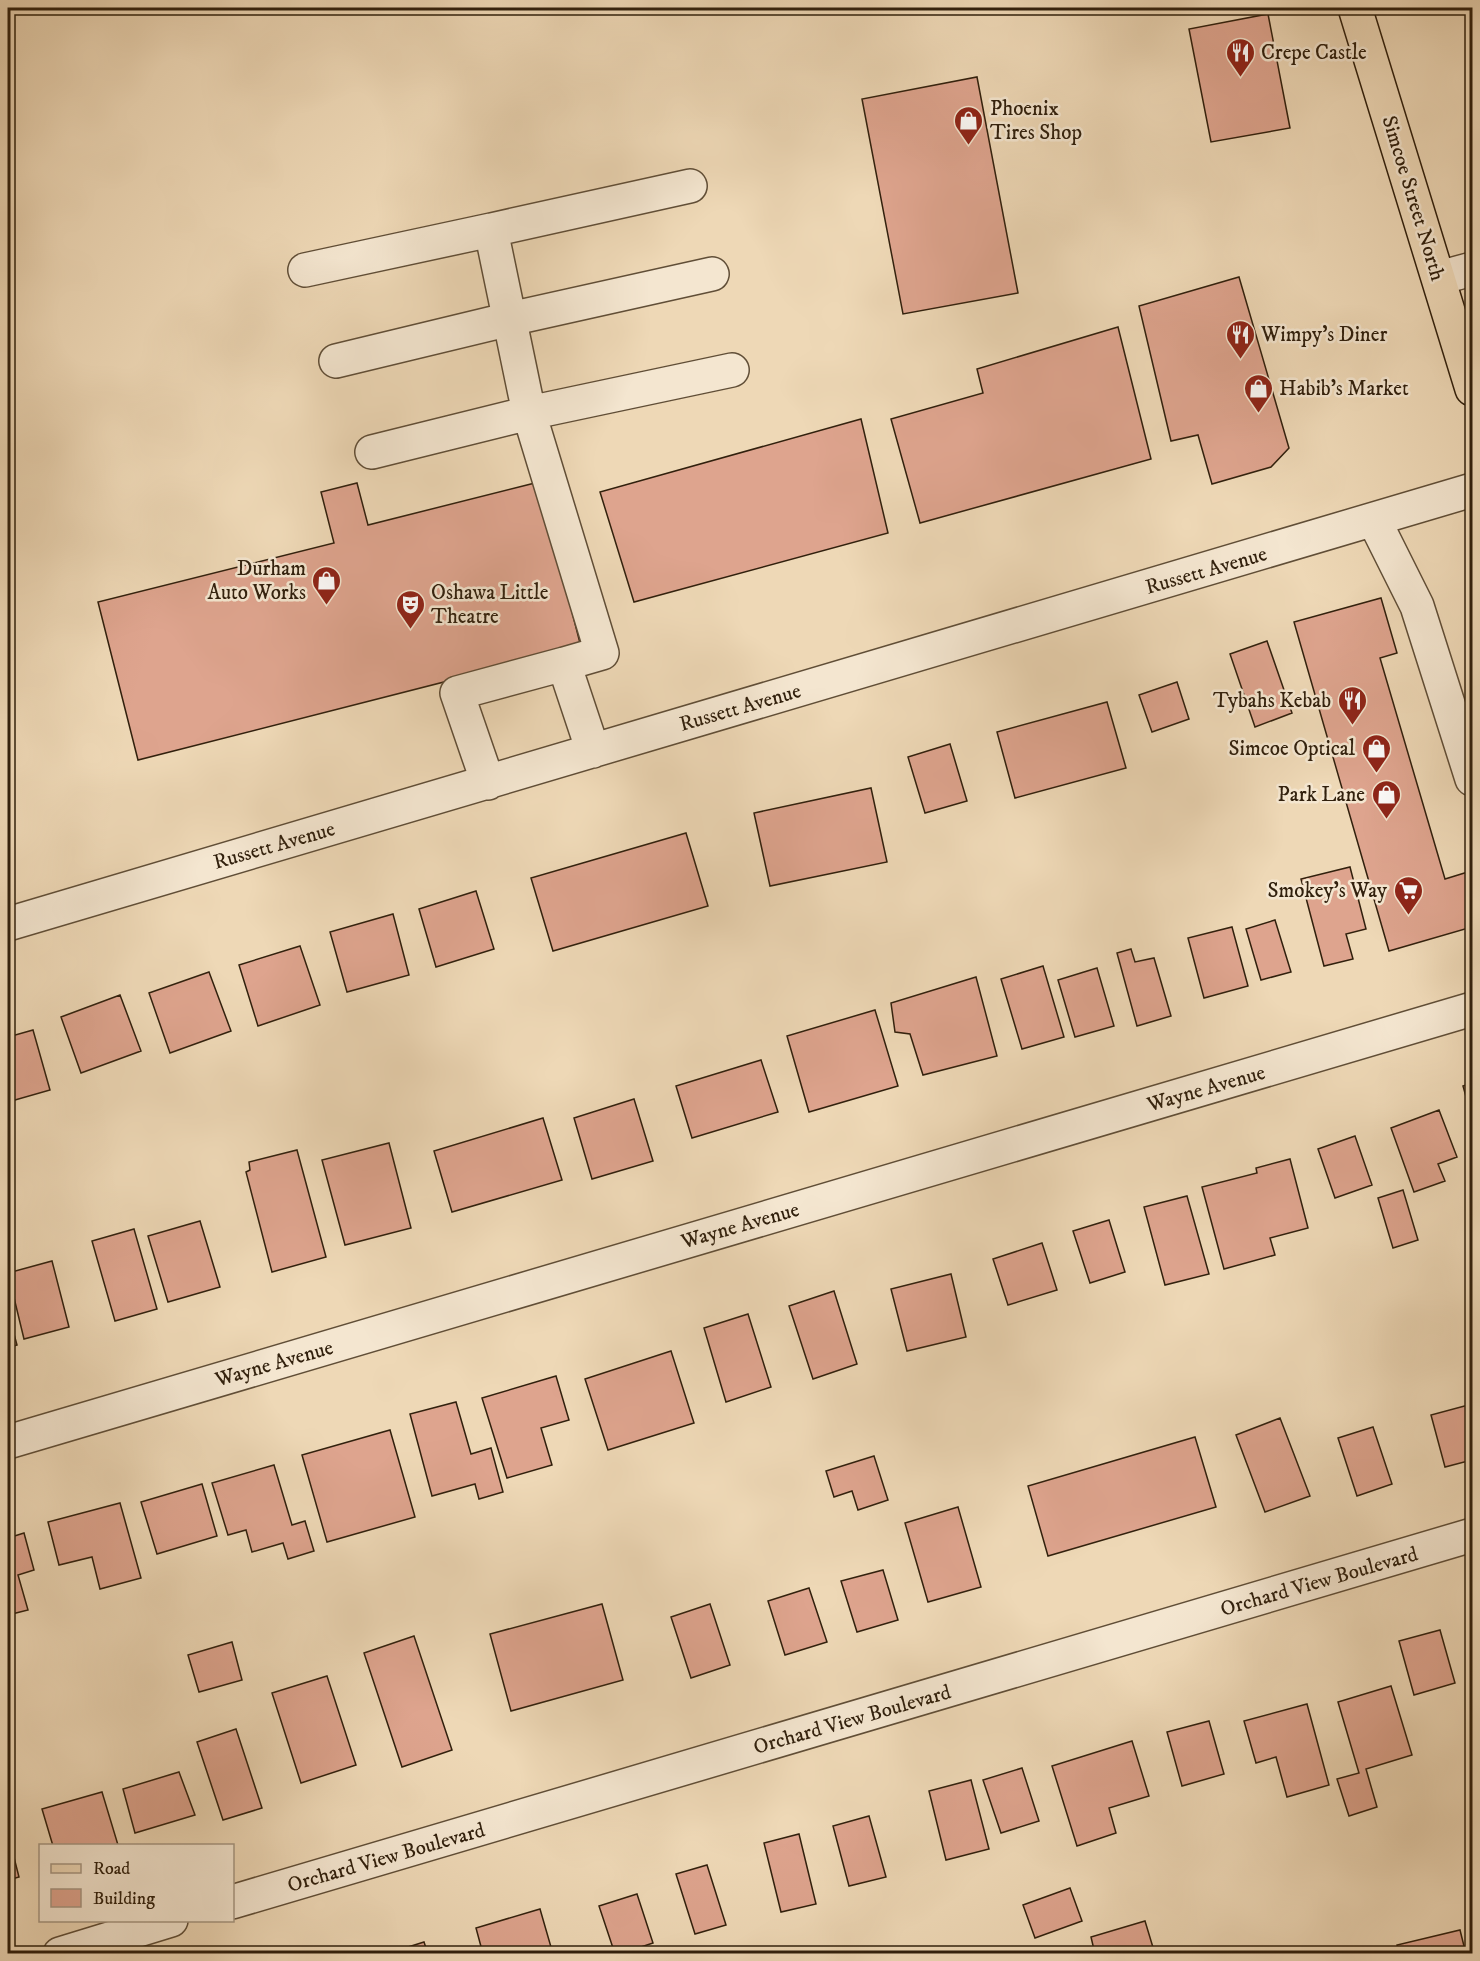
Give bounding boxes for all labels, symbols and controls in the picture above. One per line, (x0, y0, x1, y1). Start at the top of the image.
restaurant icon: Crepe Castle (1224, 36, 1256, 78)
place label: Crepe Castle (1261, 40, 1367, 66)
place label: Phoenix Tires Shop (990, 96, 1082, 146)
shop icon: Phoenix Tires Shop (953, 104, 985, 146)
street label: Simcoe Street North (1376, 113, 1451, 284)
restaurant icon: Wimpy's Diner (1224, 318, 1256, 360)
place label: Wimpy's Diner (1260, 322, 1387, 348)
shop icon: Habib’s Market (1242, 372, 1274, 414)
place label: Habib’s Market (1279, 376, 1409, 402)
street label: Russett Avenue (1142, 541, 1270, 601)
place label: Durham Auto Works (208, 556, 306, 606)
shop icon: Durham Auto Works (311, 564, 343, 606)
place label: Oshawa Little Theatre (431, 580, 549, 630)
theatre icon: Oshawa Little Theatre (394, 588, 426, 630)
street label: Russett Avenue (676, 678, 804, 738)
restaurant icon: Tybahs Kebab (1336, 684, 1368, 726)
place label: Tybahs Kebab (1213, 688, 1331, 714)
shop icon: Simcoe Optical (1360, 732, 1392, 774)
place label: Simcoe Optical (1229, 736, 1356, 762)
shop icon: Park Lane (1370, 778, 1402, 820)
place label: Park Lane (1278, 782, 1365, 808)
street label: Russett Avenue (210, 816, 338, 876)
supermarket icon: Smokey's Way (1392, 874, 1424, 916)
place label: Smokey's Way (1268, 878, 1388, 904)
street label: Wayne Avenue (1143, 1060, 1269, 1118)
street label: Wayne Avenue (677, 1197, 803, 1255)
street label: Wayne Avenue (211, 1335, 337, 1393)
street label: Orchard View Boulevard (1217, 1541, 1422, 1623)
street label: Orchard View Boulevard (750, 1679, 955, 1761)
street label: Orchard View Boulevard (284, 1817, 489, 1899)
legend (39, 1844, 234, 1922)
text: Road (93, 1858, 130, 1880)
text: Building (93, 1888, 155, 1910)

